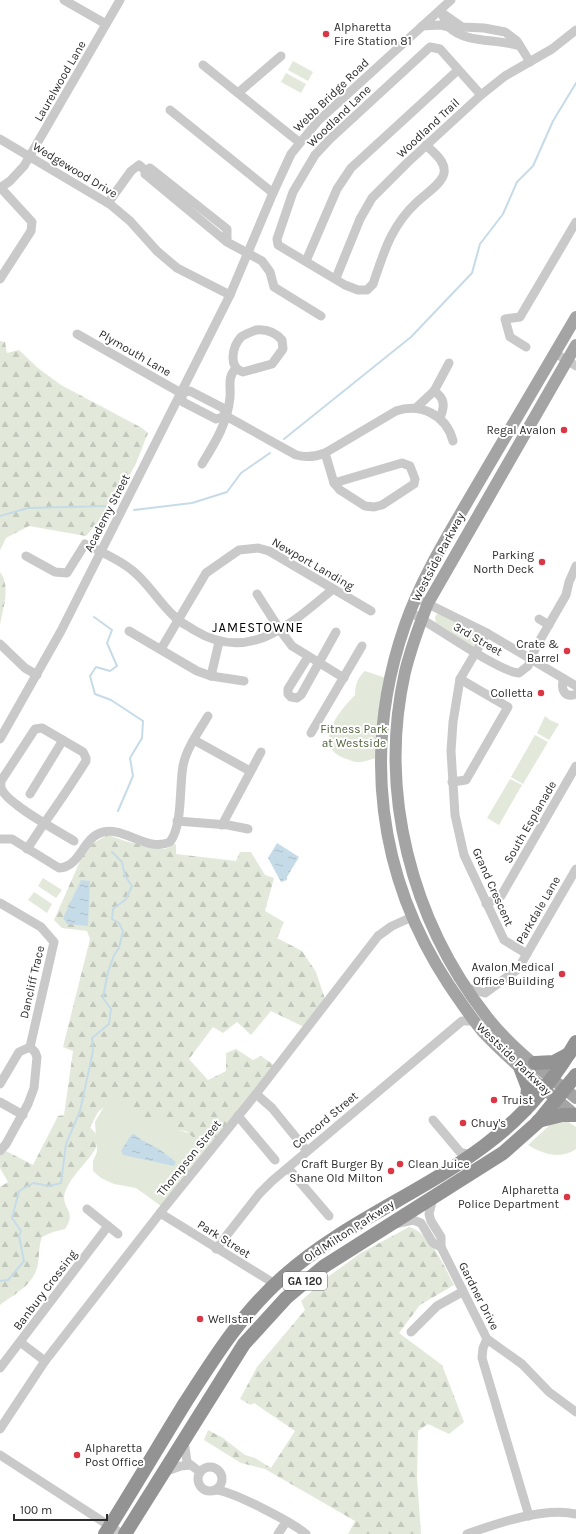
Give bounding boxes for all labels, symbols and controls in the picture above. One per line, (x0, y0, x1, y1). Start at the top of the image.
place label: Alpharetta Fire Station 81 (334, 20, 412, 48)
marker: Alpharetta Fire Station 81 (321, 29, 331, 39)
street label: Laurelwood Lane (31, 38, 89, 124)
street label: Webb Bridge Road (290, 55, 372, 135)
street label: Woodland Lane (304, 82, 374, 150)
street label: Woodland Trail (394, 95, 462, 161)
street label: Wedgewood Drive (30, 139, 120, 201)
street label: Plymouth Lane (96, 327, 174, 379)
place label: Regal Avalon (486, 423, 556, 437)
marker: Regal Avalon (559, 425, 569, 435)
street label: Academy Street (81, 471, 133, 554)
street label: Westside Parkway (409, 510, 468, 604)
street label: Newport Landing (269, 535, 357, 593)
place label: Parking North Deck (473, 548, 534, 576)
marker: Parking North Deck (537, 557, 547, 567)
street label: 3rd Street (451, 619, 505, 659)
district label: JAMESTOWNE (212, 620, 304, 635)
place label: Crate & Barrel (516, 637, 559, 665)
marker: Crate & Barrel (562, 646, 572, 656)
place label: Colletta (491, 686, 533, 700)
marker: Colletta (536, 688, 546, 698)
park label: Fitness Park at Westside (320, 722, 388, 750)
street label: South Esplanade (501, 778, 559, 866)
street label: Grand Crescent (469, 846, 517, 929)
street label: Parkdale Lane (513, 874, 563, 946)
street label: Dancliff Trace (17, 944, 47, 1020)
place label: Avalon Medical Office Building (472, 960, 554, 988)
marker: Avalon Medical Office Building (557, 969, 567, 979)
street label: Westside Parkway (474, 1020, 555, 1099)
street label: Concord Street (289, 1088, 361, 1151)
place label: Truist (502, 1093, 534, 1107)
marker: Truist (489, 1095, 499, 1105)
place label: Chuy's (471, 1116, 506, 1130)
street label: Thompson Street (154, 1117, 224, 1199)
marker: Chuy's (458, 1118, 468, 1128)
place label: Craft Burger By Shane Old Milton (289, 1157, 383, 1185)
place label: Clean Juice (408, 1157, 470, 1171)
marker: Clean Juice (395, 1159, 405, 1169)
marker: Craft Burger By Shane Old Milton (386, 1166, 396, 1176)
place label: Alpharetta Police Department (458, 1183, 559, 1211)
marker: Alpharetta Police Department (562, 1192, 572, 1202)
street label: Old Milton Parkway (301, 1196, 397, 1265)
street label: Park Street (195, 1217, 254, 1261)
street label: Banbury Crossing (10, 1247, 80, 1333)
street label: Gardner Drive (456, 1260, 502, 1332)
road number: GA 120 (283, 1272, 327, 1290)
place label: Wellstar (208, 1312, 254, 1326)
marker: Wellstar (195, 1314, 205, 1324)
place label: Alpharetta Post Office (85, 1441, 144, 1469)
marker: Alpharetta Post Office (72, 1450, 82, 1460)
scale bar (14, 1496, 107, 1522)
text: 100 m (20, 1503, 52, 1517)

